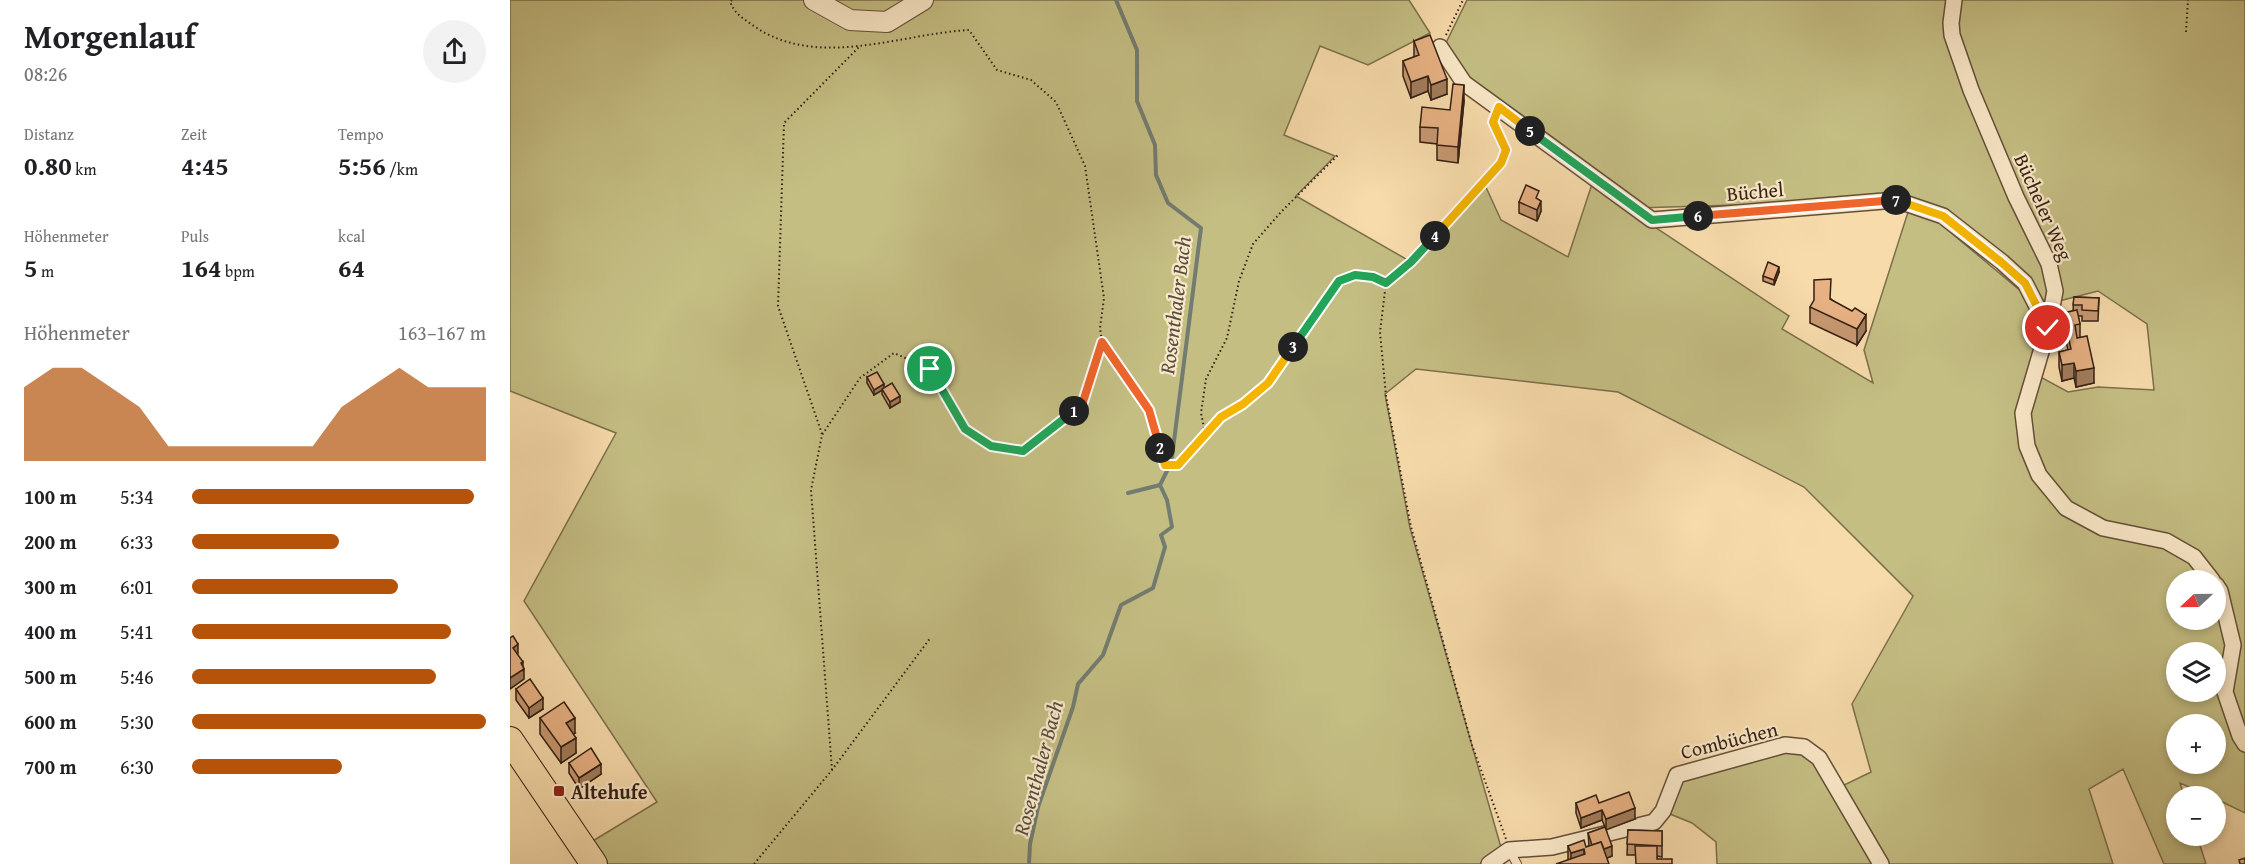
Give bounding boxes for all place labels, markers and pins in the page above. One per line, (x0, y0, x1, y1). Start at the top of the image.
pin: 5 (1515, 116, 1545, 146)
pin: 7 (1881, 185, 1911, 215)
pin: 6 (1683, 201, 1713, 231)
pin: 4 (1420, 221, 1450, 251)
pin (2022, 302, 2073, 353)
pin: 3 (1278, 332, 1308, 362)
pin (904, 343, 955, 394)
pin: 1 (1059, 396, 1089, 426)
pin: 2 (1145, 433, 1175, 463)
place label: Altehufe (571, 777, 648, 806)
marker: Altehufe (552, 784, 566, 798)

